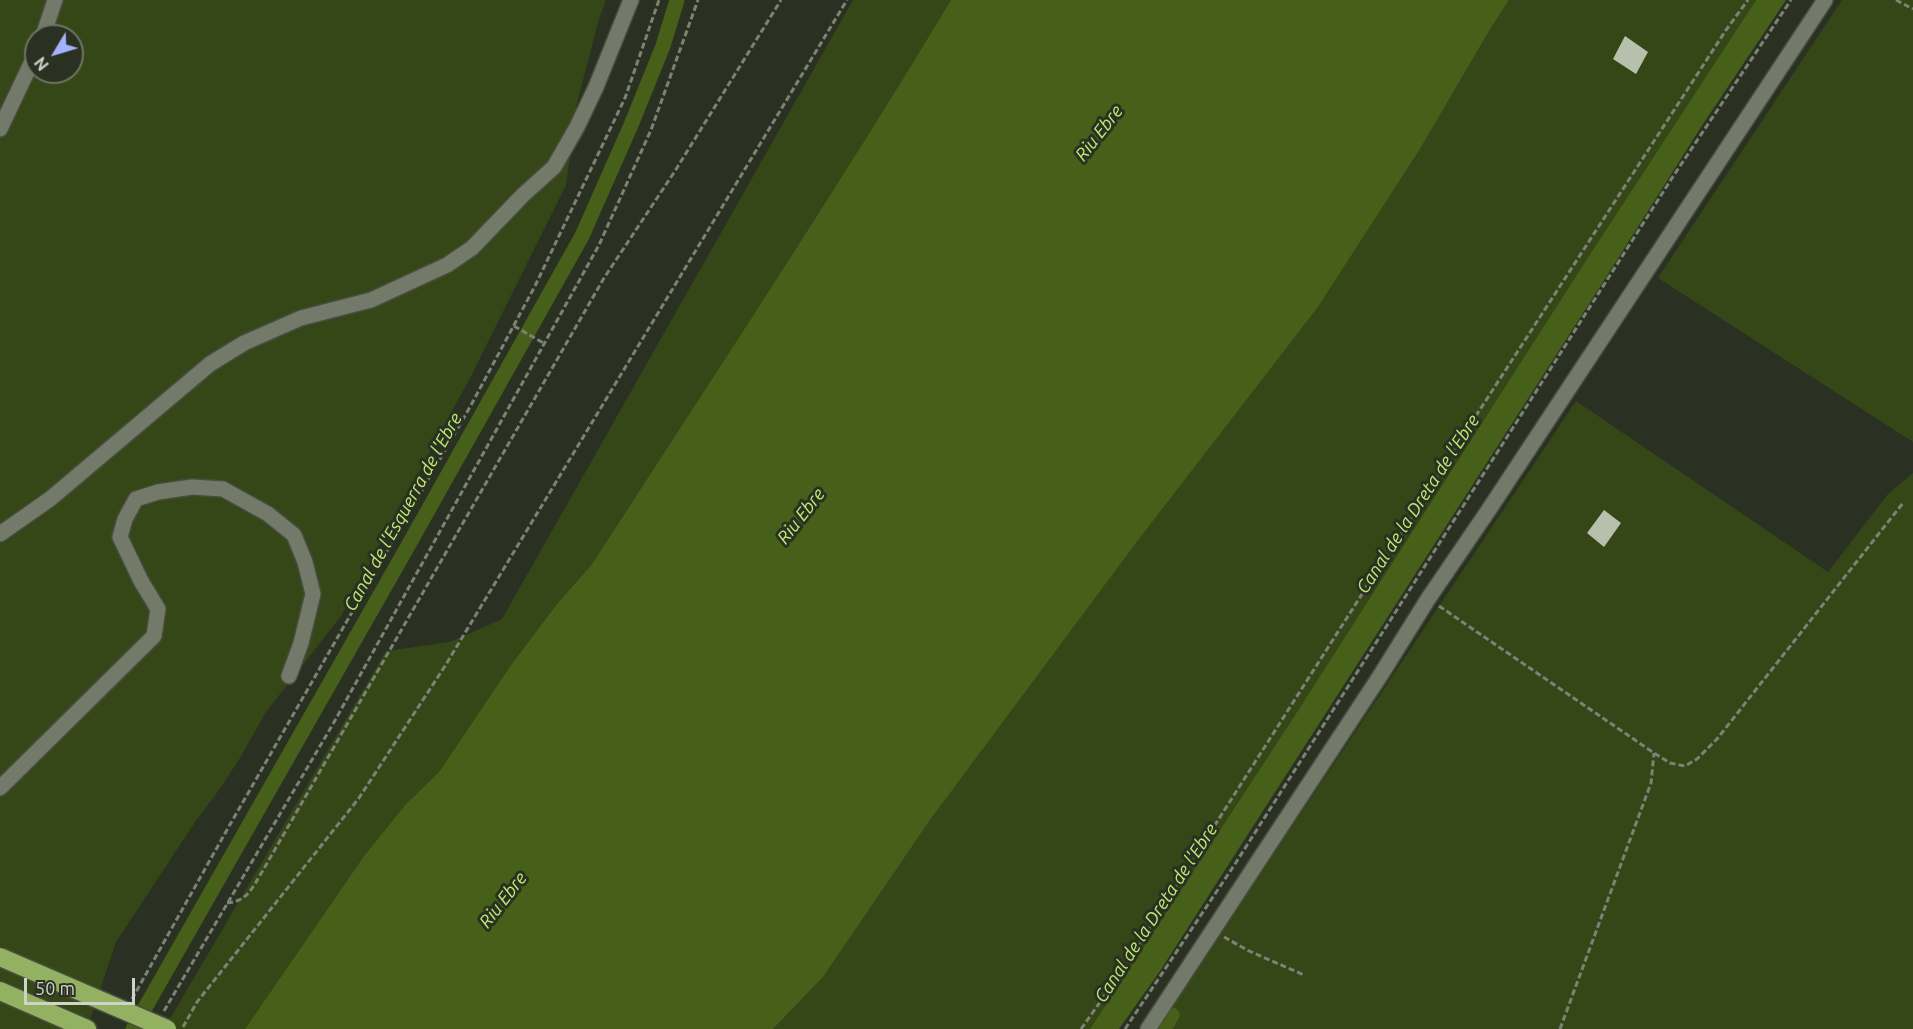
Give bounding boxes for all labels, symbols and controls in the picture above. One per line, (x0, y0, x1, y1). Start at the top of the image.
north arrow (24, 24, 84, 84)
text: N (31, 54, 52, 74)
water label: Riu Ebre (1071, 101, 1127, 165)
water label: Canal de l'Esquerra de l'Ebre (339, 409, 467, 615)
water label: Canal de la Dreta de l'Ebre (1352, 410, 1484, 598)
water label: Riu Ebre (773, 484, 829, 548)
water label: Canal de la Dreta de l'Ebre (1090, 819, 1222, 1007)
water label: Riu Ebre (475, 868, 531, 932)
scale bar (27, 966, 138, 1004)
text: 50 m (35, 978, 75, 998)

